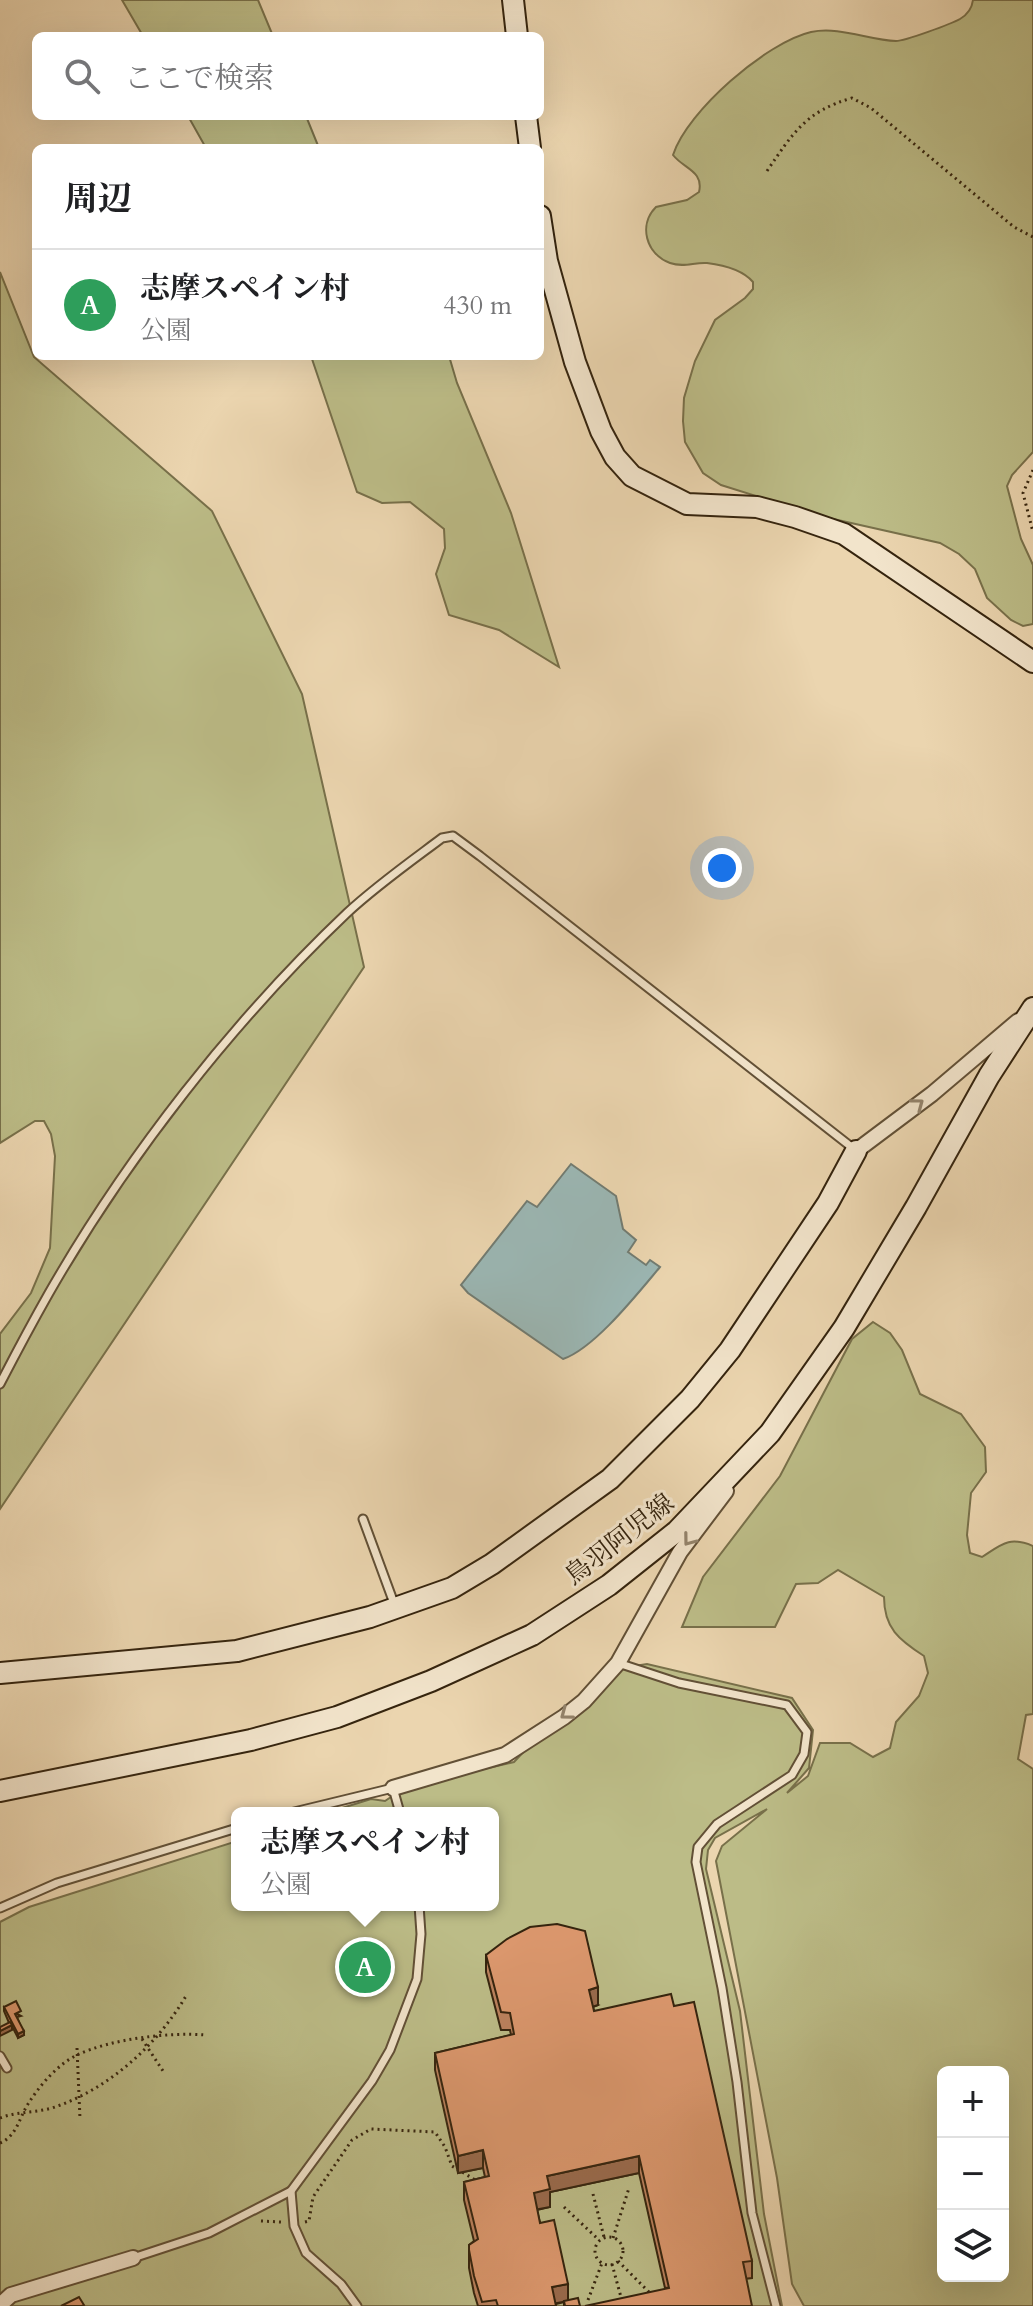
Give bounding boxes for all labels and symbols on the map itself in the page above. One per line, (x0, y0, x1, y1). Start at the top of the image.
your location (702, 848, 742, 888)
one-way arrow (910, 1100, 924, 1114)
street label: 鳥羽阿児線 (557, 1486, 681, 1593)
one-way arrow (684, 1531, 698, 1546)
one-way arrow (561, 1705, 575, 1719)
pin: A (339, 1937, 391, 1997)

